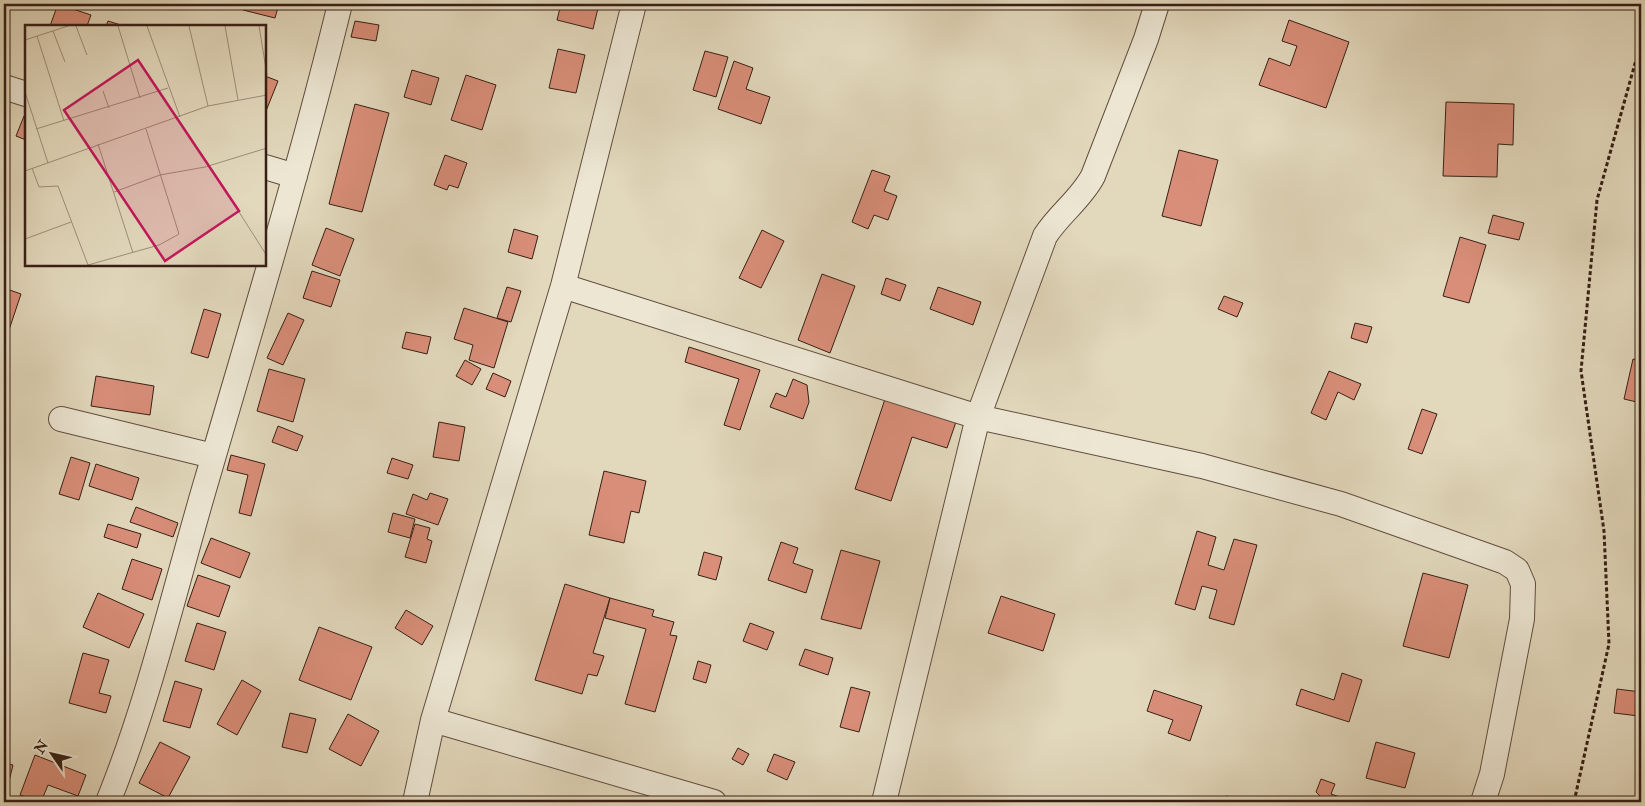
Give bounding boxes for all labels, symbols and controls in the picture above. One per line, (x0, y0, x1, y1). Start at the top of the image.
inset map (25, 25, 266, 266)
north arrow (28, 728, 78, 778)
text: N (31, 737, 52, 758)

